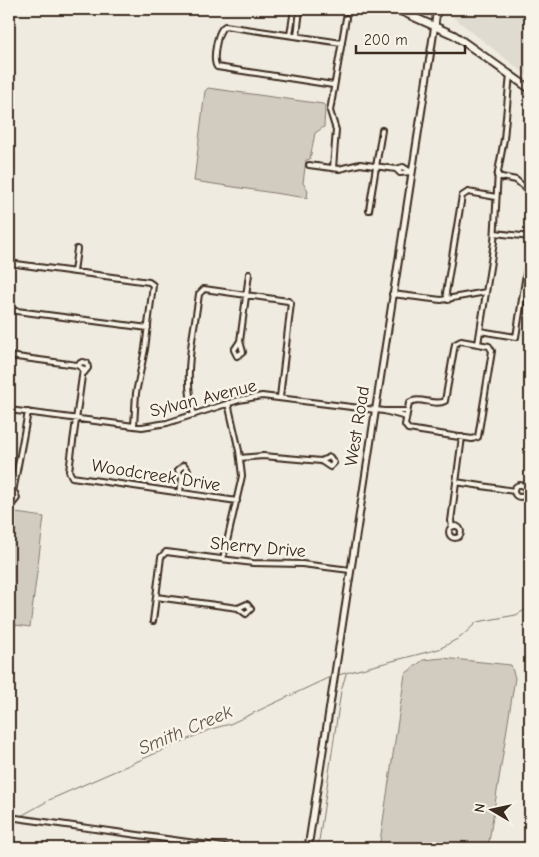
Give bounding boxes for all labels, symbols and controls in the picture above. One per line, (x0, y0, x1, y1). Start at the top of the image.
scale bar (356, 22, 465, 54)
text: 200 m (364, 31, 408, 49)
street label: Sylvan Avenue (148, 375, 259, 422)
street label: West Road (341, 384, 374, 468)
street label: Woodcreek Drive (90, 455, 222, 496)
street label: Sherry Drive (209, 533, 307, 562)
water label: Smith Creek (135, 700, 236, 760)
north arrow (466, 784, 516, 834)
text: N (471, 802, 489, 814)

